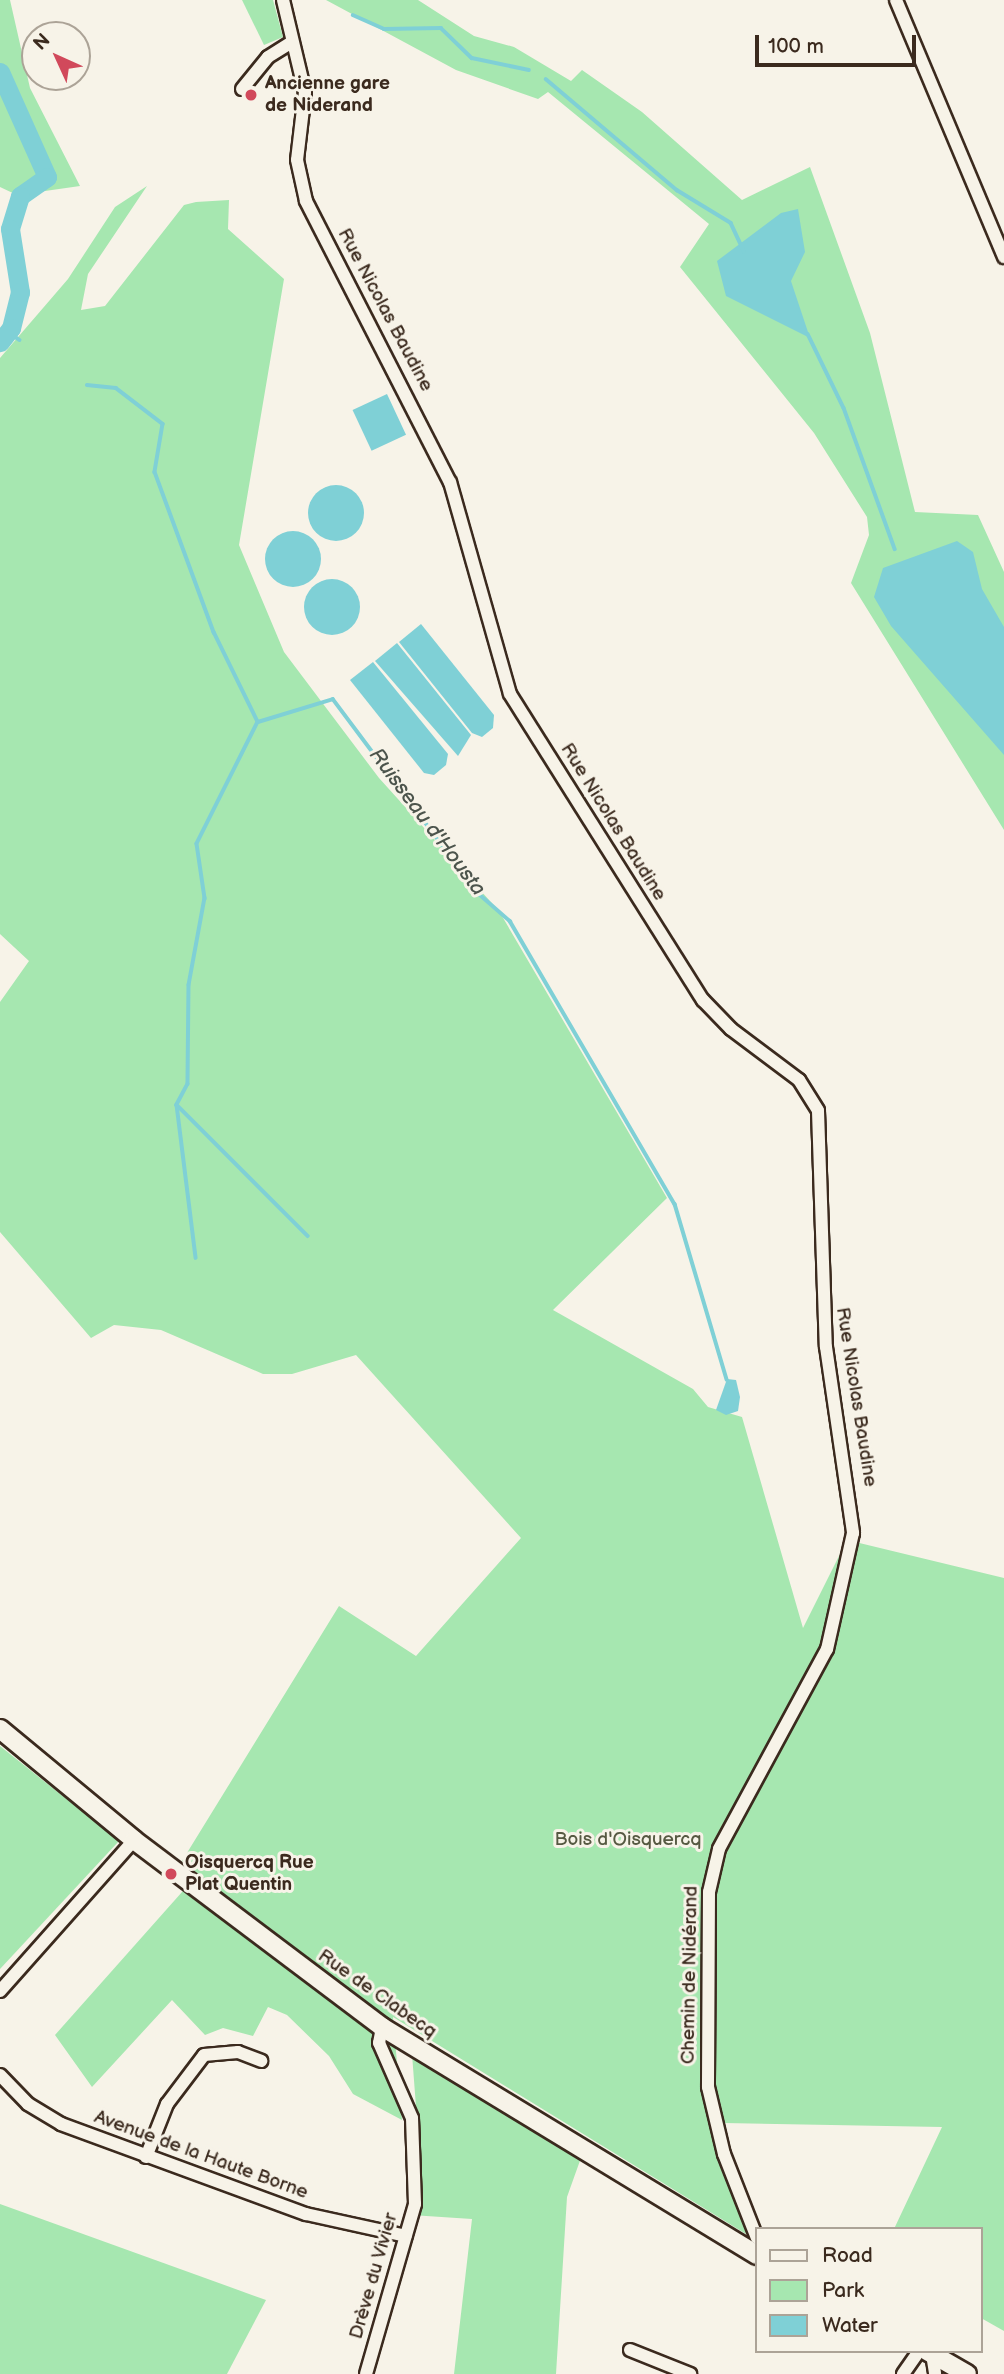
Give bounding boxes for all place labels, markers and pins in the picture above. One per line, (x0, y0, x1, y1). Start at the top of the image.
place label: Ancienne gare de Niderand (265, 73, 390, 117)
marker: Ancienne gare de Niderand (243, 87, 259, 103)
place label: Oisquercq Rue Plat Quentin (185, 1852, 314, 1896)
marker: Oisquercq Rue Plat Quentin (163, 1866, 179, 1882)

